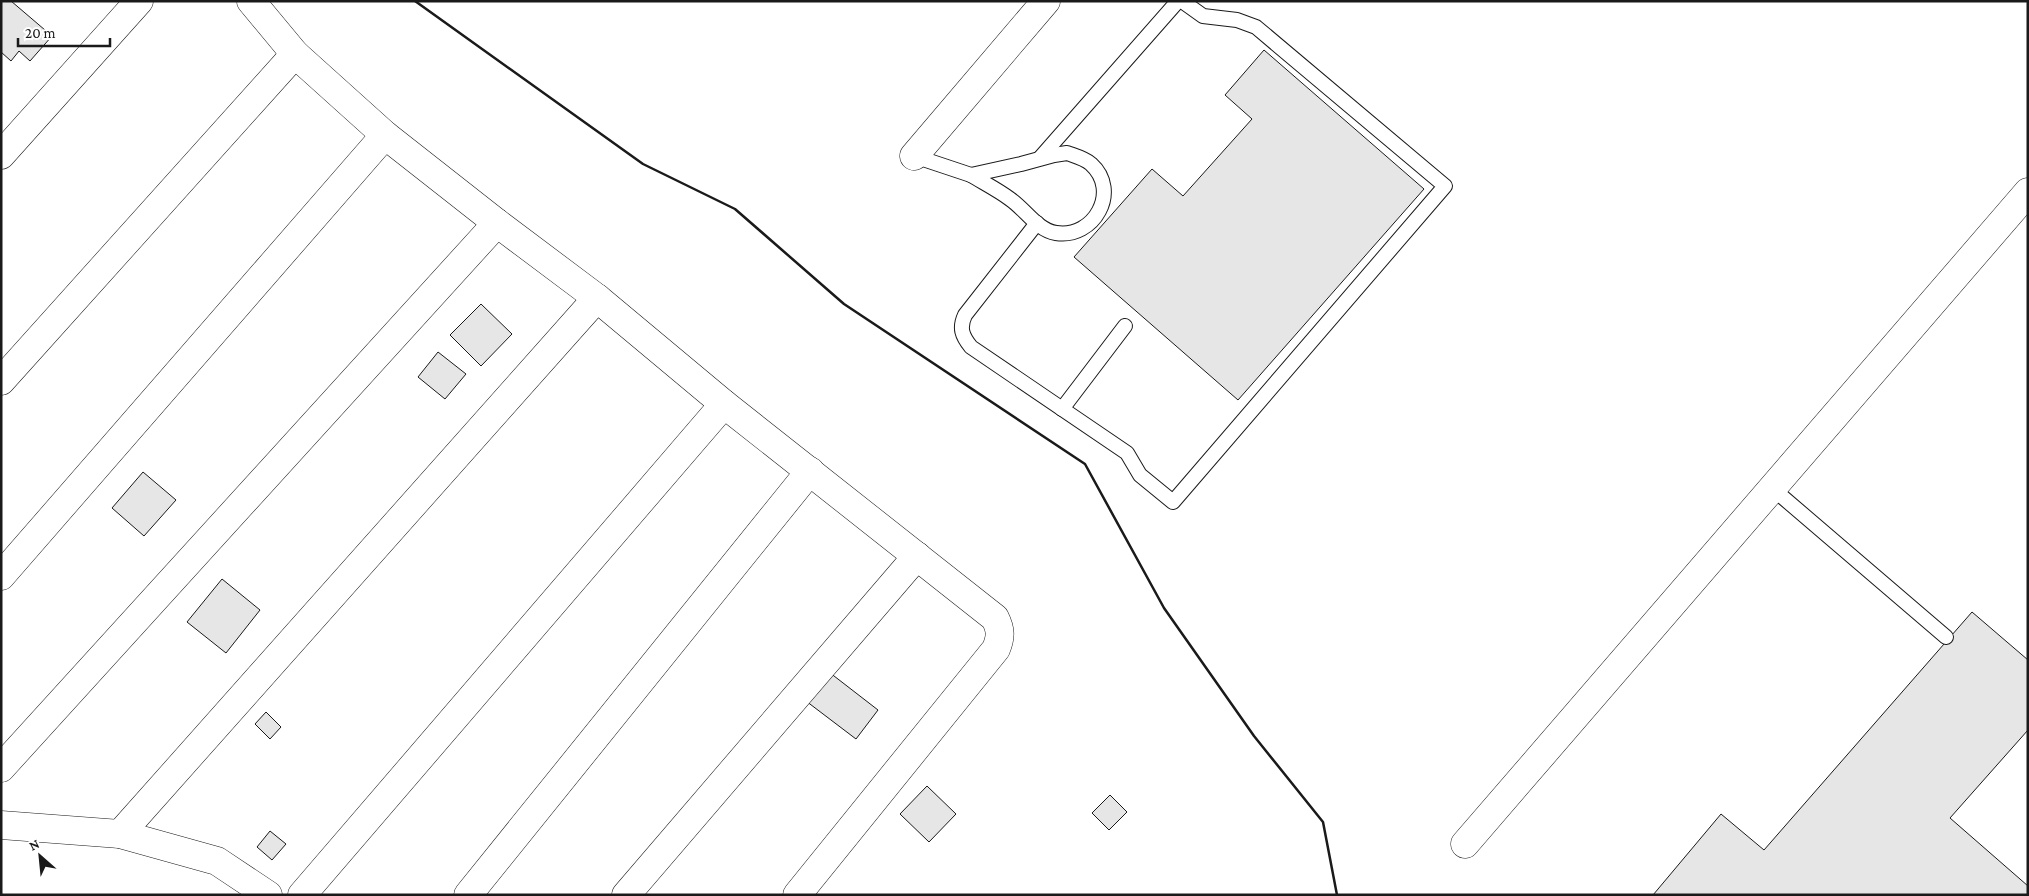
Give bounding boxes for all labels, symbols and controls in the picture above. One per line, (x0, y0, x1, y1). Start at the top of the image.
scale bar (18, 15, 110, 47)
text: 20 m (25, 25, 56, 41)
north arrow (15, 831, 65, 881)
text: N (26, 835, 42, 854)

